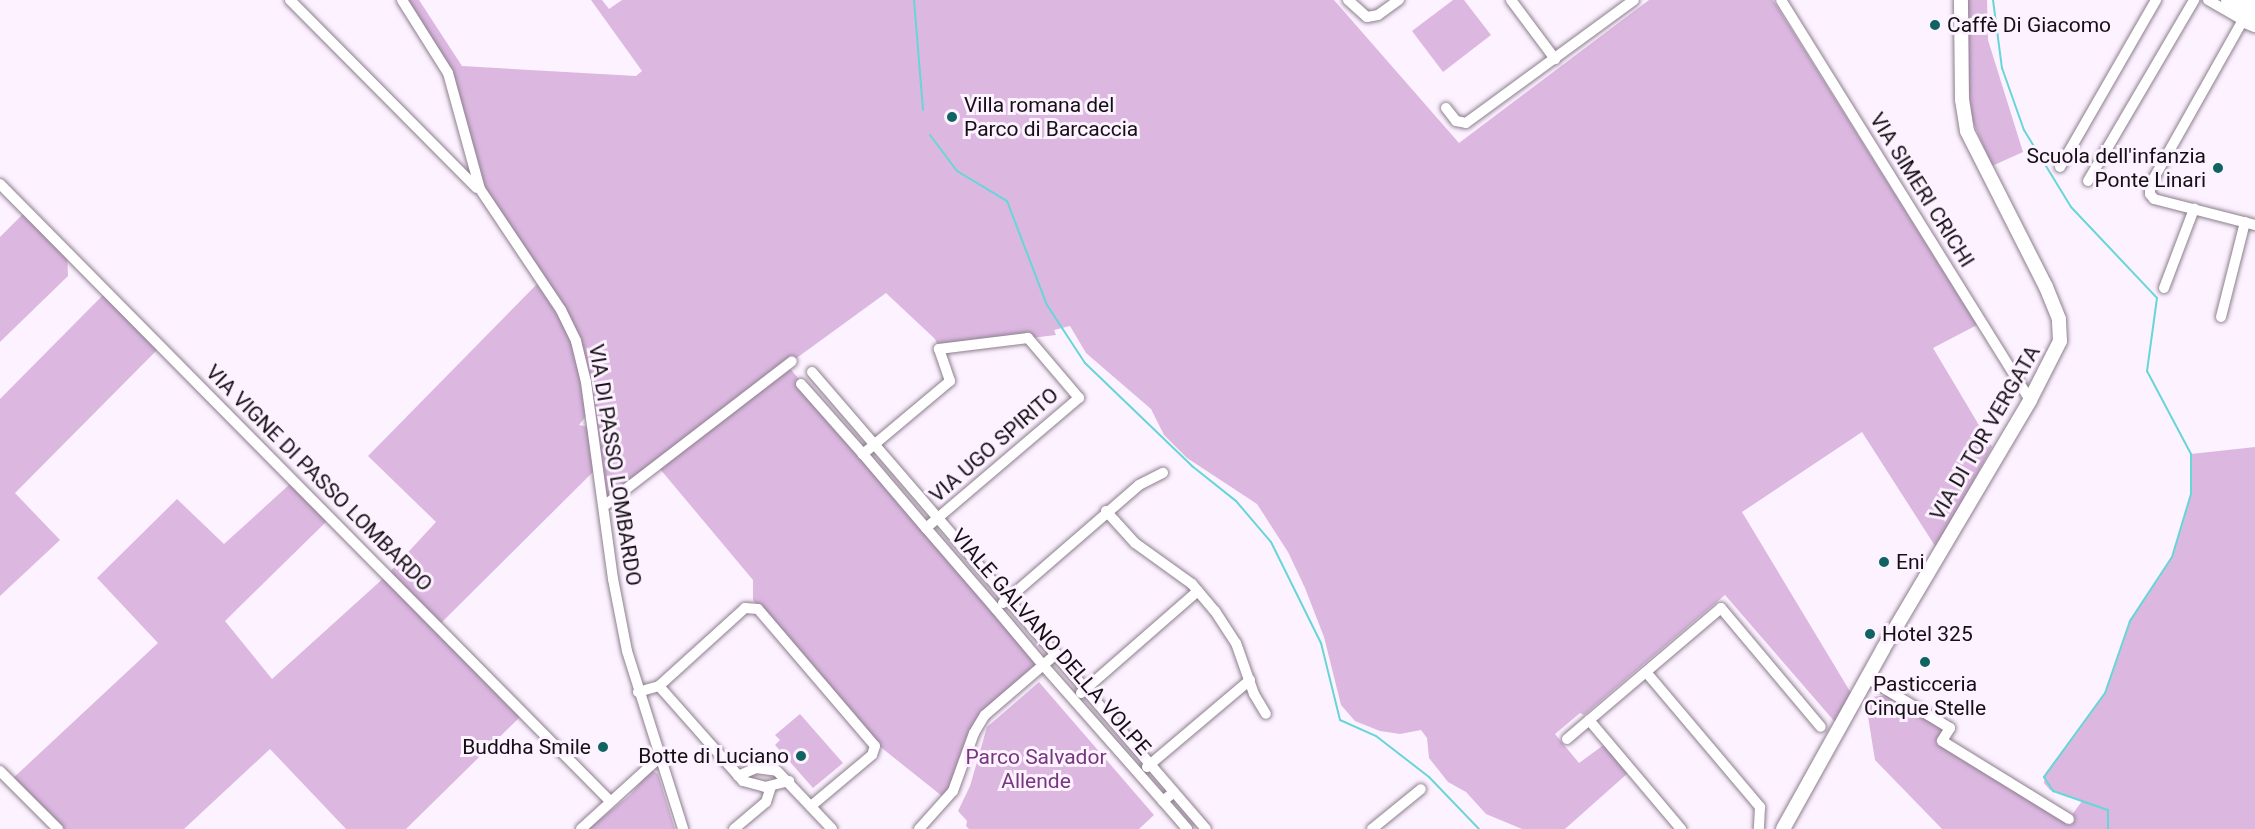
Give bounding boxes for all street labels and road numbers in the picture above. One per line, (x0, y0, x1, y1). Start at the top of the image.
street label: VIA SIMERI CRICHI (1864, 108, 1980, 272)
street label: VIA DI TOR VERGATA (1925, 341, 2045, 525)
street label: VIA DI PASSO LOMBARDO (583, 342, 647, 588)
street label: VIA VIGNE DI PASSO LOMBARDO (201, 360, 437, 596)
street label: VIA UGO SPIRITO (925, 382, 1063, 508)
street label: VIALE GALVANO DELLA VOLPE (946, 524, 1156, 760)

